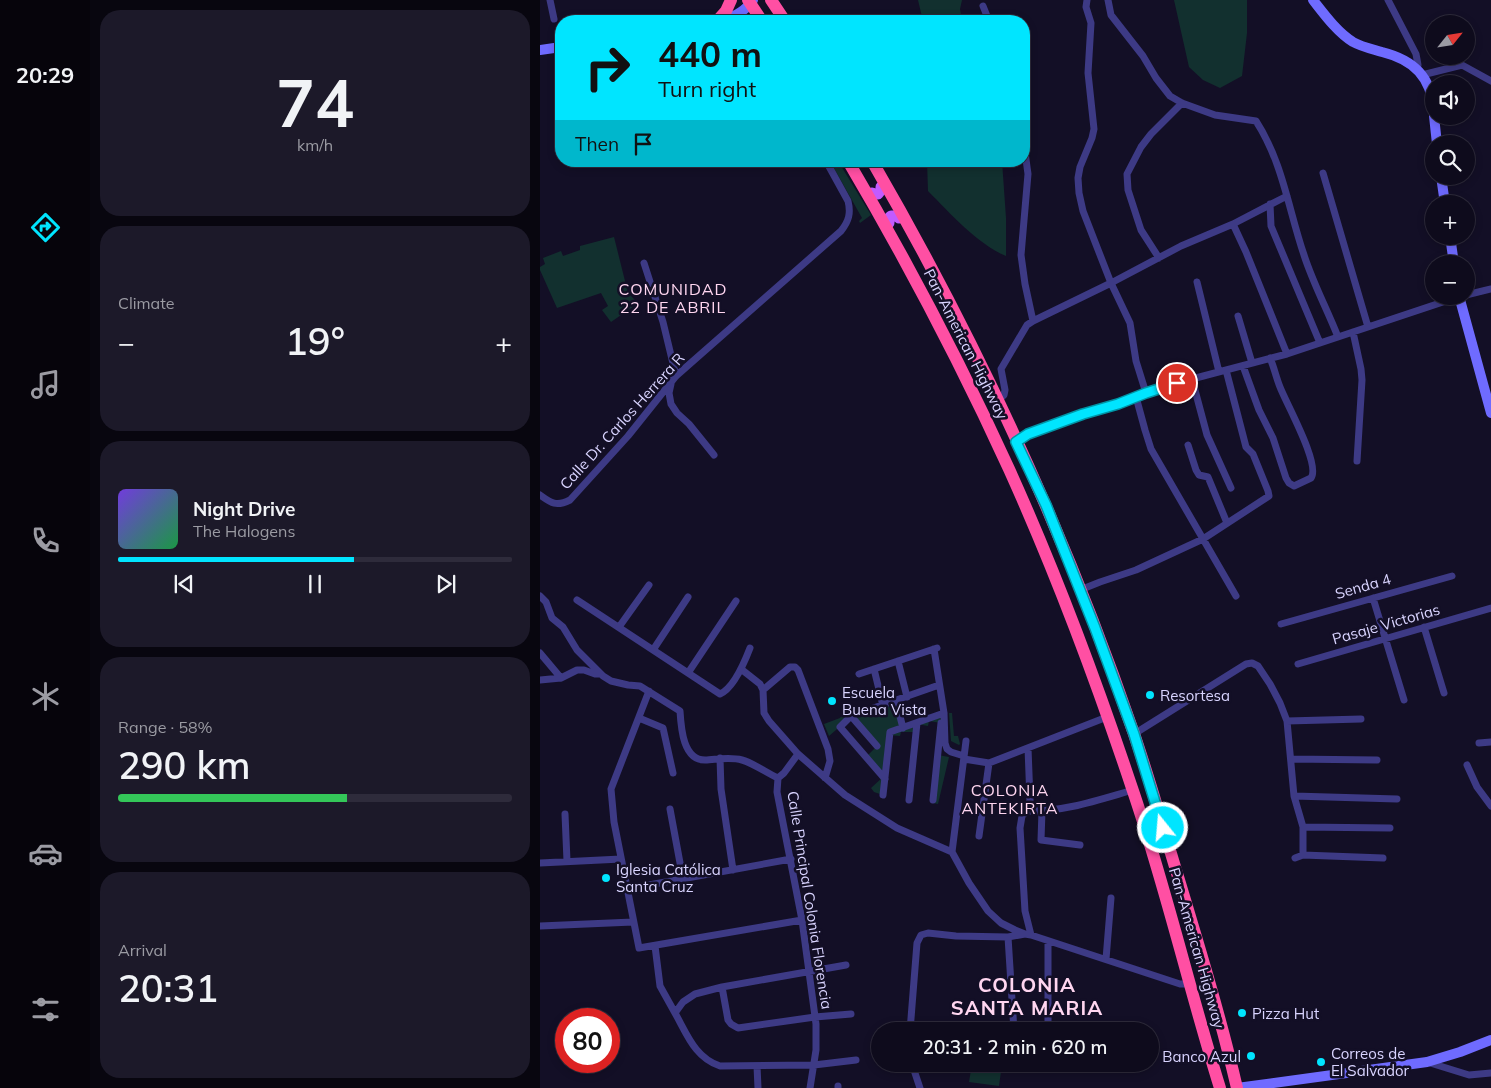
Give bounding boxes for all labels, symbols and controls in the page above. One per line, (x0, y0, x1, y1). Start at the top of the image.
north arrow (1425, 15, 1475, 65)
map controls (1425, 15, 1475, 305)
text: 440 m (658, 32, 762, 76)
icon: right (575, 35, 640, 100)
text: 20:29 (16, 61, 74, 89)
text: 74 (276, 62, 354, 143)
text: Turn right (658, 75, 756, 103)
button: sound (1425, 75, 1475, 125)
icon: arrive (629, 130, 657, 158)
text: Then (575, 132, 619, 156)
text: km/h (297, 135, 333, 155)
button: search (1425, 135, 1475, 185)
button: + (1425, 195, 1475, 245)
icon: directions (28, 210, 63, 245)
button: − (1425, 255, 1475, 305)
street label: Pan-American Highway (920, 266, 1012, 422)
district label: COMUNIDAD 22 DE ABRIL (619, 279, 727, 317)
text: Climate (118, 293, 174, 313)
text: 19° (285, 317, 345, 365)
text: − (118, 325, 135, 360)
text: + (495, 325, 512, 360)
street label: Calle Dr. Carlos Herrera R (556, 349, 688, 493)
pin (1156, 362, 1198, 404)
icon: music (28, 367, 63, 402)
icon: arrive (1163, 369, 1191, 397)
text: Night Drive (193, 497, 295, 521)
text: The Halogens (193, 521, 295, 541)
icon: phone (28, 523, 63, 558)
street label: Senda 4 (1333, 569, 1393, 603)
icon: previous (170, 570, 198, 598)
icon: pause (301, 570, 329, 598)
icon: next (432, 570, 460, 598)
street label: Pasaje Victorias (1330, 600, 1442, 648)
icon: climate (28, 679, 63, 714)
place label: Escuela Buena Vista (842, 683, 926, 719)
place label: Resortesa (1160, 686, 1230, 705)
marker: Resortesa (1144, 689, 1156, 701)
marker: Escuela Buena Vista (826, 695, 838, 707)
text: Range · 58% (118, 717, 213, 737)
text: 290 km (118, 741, 251, 789)
district label: COLONIA ANTEKIRTA (961, 780, 1059, 818)
street label: Calle Principal Colonia Florencia (783, 790, 837, 1010)
position arrow (1136, 801, 1188, 853)
icon: car (28, 836, 63, 871)
place label: Iglesia Católica Santa Cruz (616, 860, 721, 896)
street label: Pan-American Highway (1165, 865, 1229, 1031)
marker: Iglesia Católica Santa Cruz (600, 872, 612, 884)
text: Arrival (118, 940, 167, 960)
text: 20:31 (118, 964, 218, 1012)
district label: COLONIA SANTA MARIA (951, 972, 1103, 1020)
icon: filters (28, 992, 63, 1027)
place label: Pizza Hut (1252, 1004, 1319, 1023)
marker: Pizza Hut (1236, 1007, 1248, 1019)
speed limit sign: 80 (555, 1008, 620, 1073)
text: 20:31 · 2 min · 620 m (922, 1035, 1108, 1059)
place label: Correos de El Salvador (1331, 1044, 1410, 1080)
place label: Banco Azul (1162, 1047, 1241, 1066)
marker: Banco Azul (1245, 1050, 1257, 1062)
marker: Correos de El Salvador (1315, 1056, 1327, 1068)

